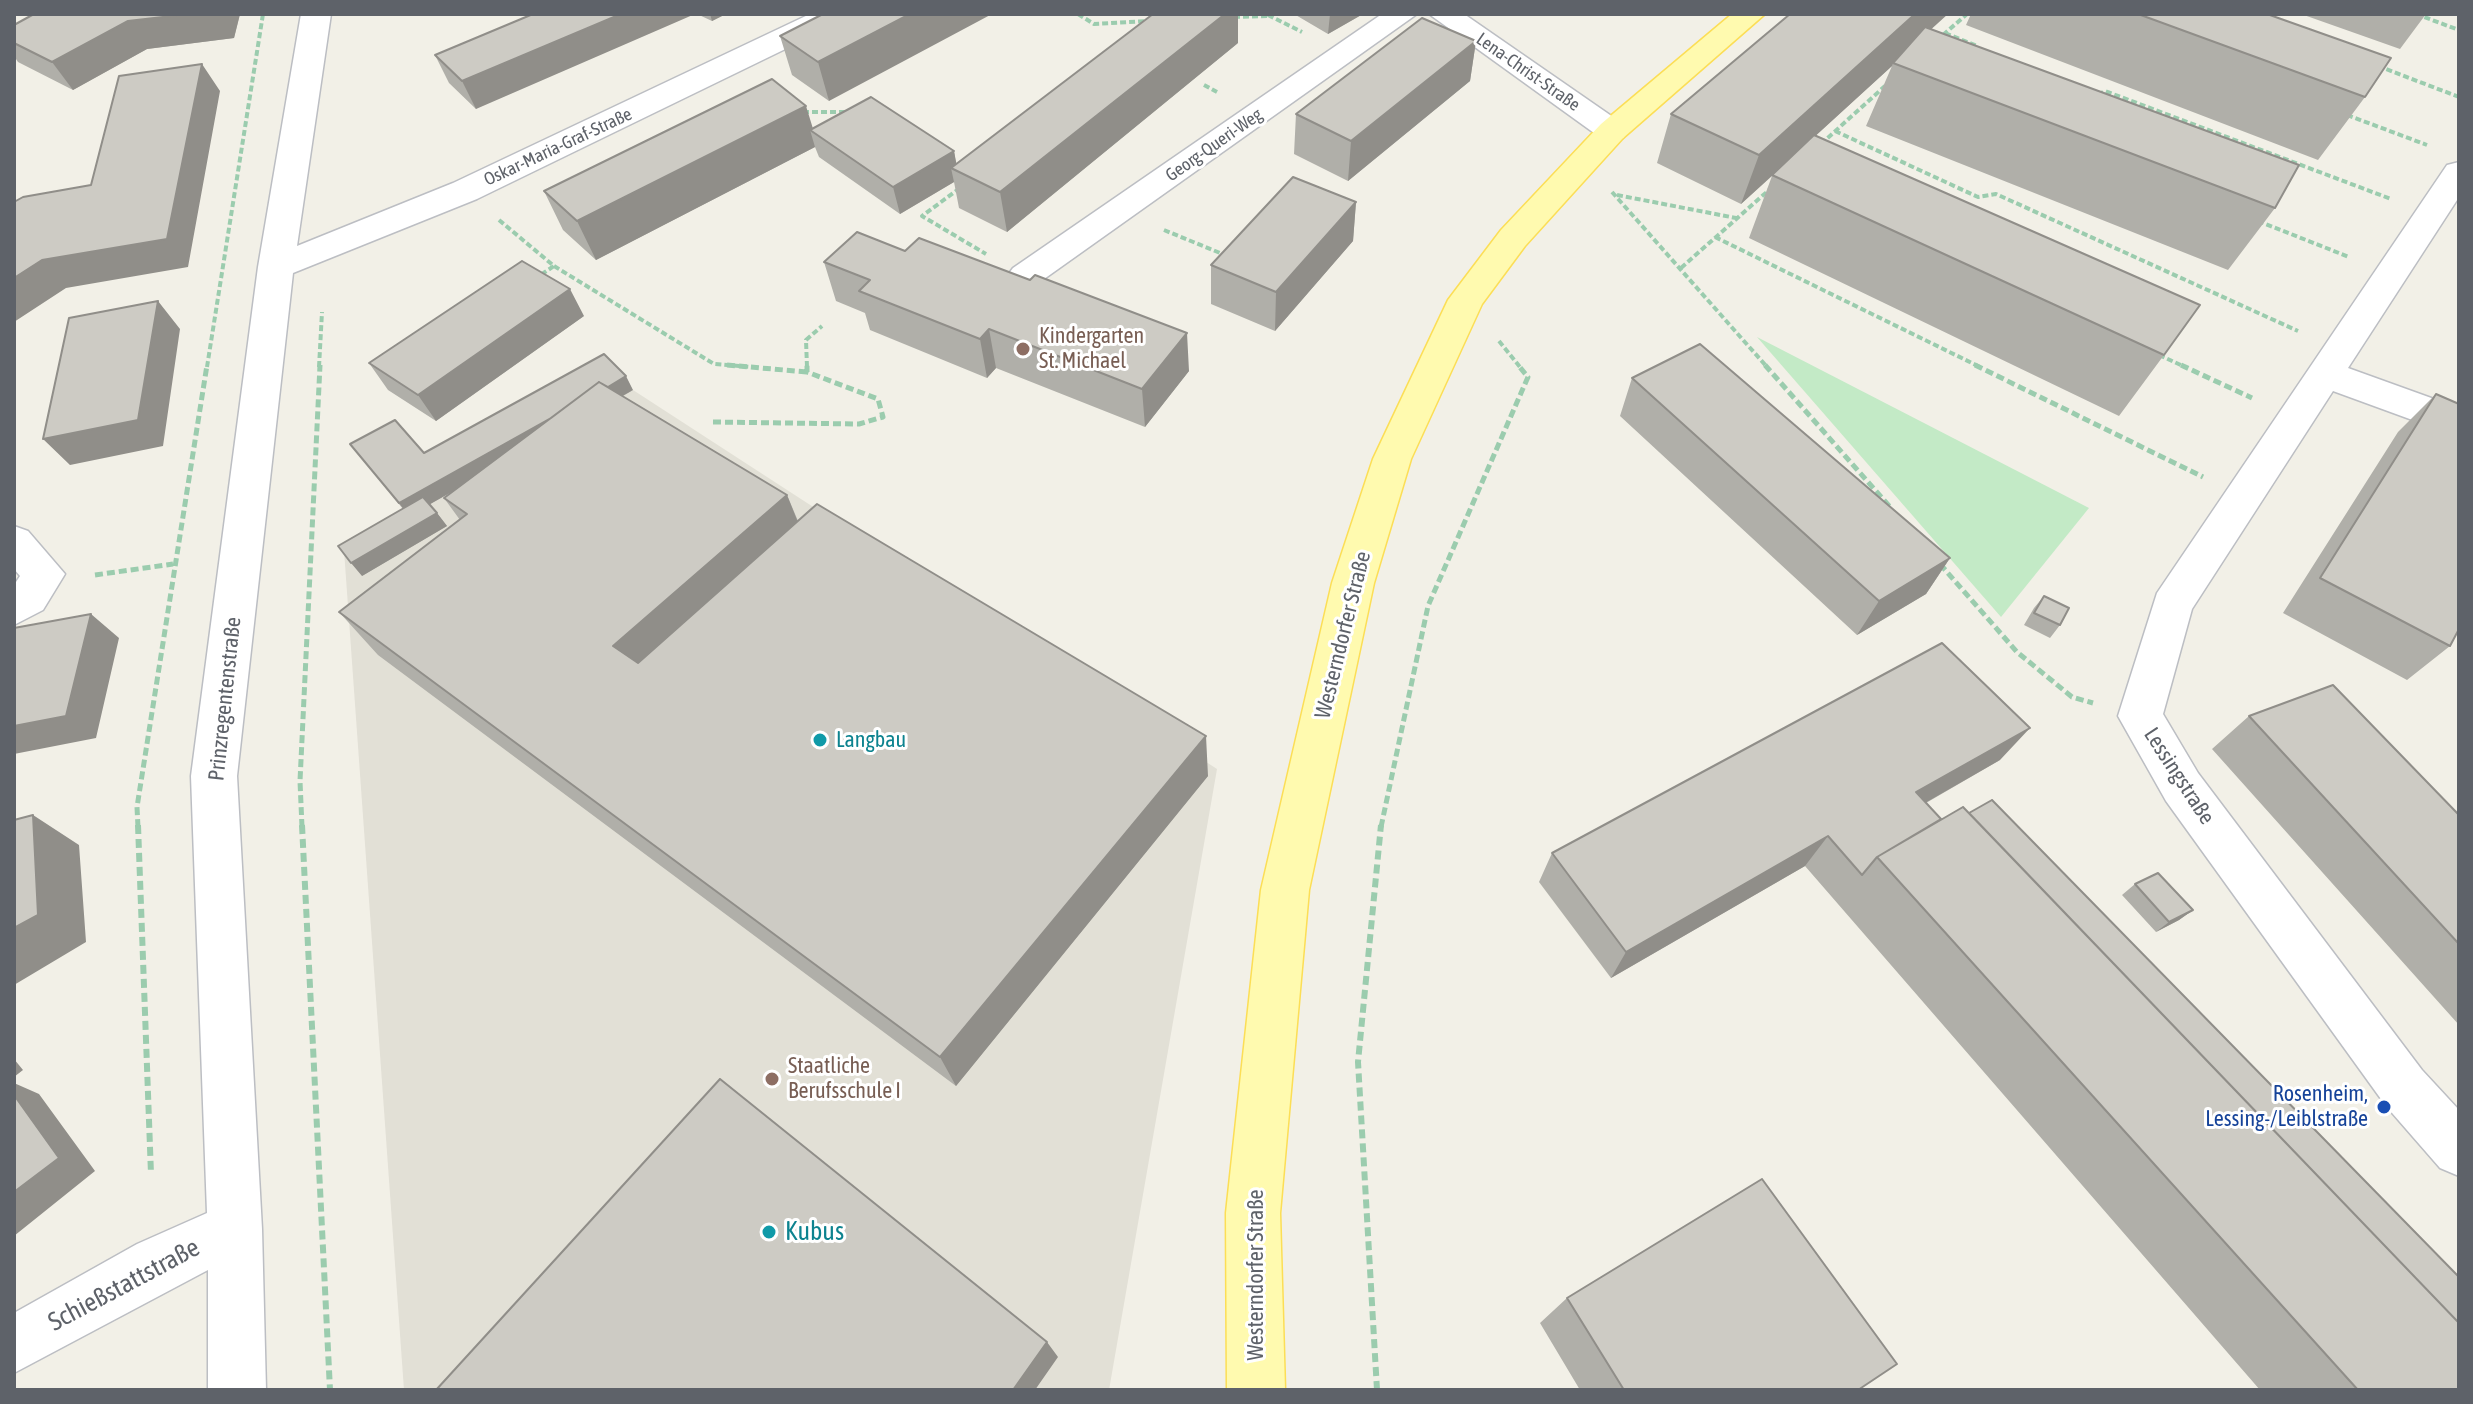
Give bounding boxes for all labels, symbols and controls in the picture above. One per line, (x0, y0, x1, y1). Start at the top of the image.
street label: Lena-Christ-Straße (1472, 28, 1584, 116)
street label: Oskar-Maria-Graf-Straße (481, 103, 635, 191)
street label: Georg-Queri-Weg (1162, 104, 1266, 186)
place label: Kindergarten St. Michael (1039, 323, 1144, 374)
marker: Kindergarten St. Michael (1014, 340, 1032, 358)
street label: Westerndorfer Straße (1309, 549, 1377, 721)
street label: Prinzregentenstraße (203, 616, 247, 782)
street label: Lessingstraße (2138, 723, 2220, 829)
place label: Langbau (836, 727, 906, 753)
marker: Langbau (811, 731, 829, 749)
place label: Staatliche Berufsschule I (788, 1053, 901, 1104)
marker: Staatliche Berufsschule I (763, 1070, 781, 1088)
place label: Rosenheim, Lessing-/Leiblstraße (2205, 1081, 2368, 1132)
marker: Rosenheim, Lessing-/Leiblstraße (2375, 1098, 2393, 1116)
street label: Westerndorfer Straße (1243, 1189, 1269, 1361)
place label: Kubus (785, 1216, 844, 1248)
marker: Kubus (760, 1223, 778, 1241)
street label: Schießstattstraße (43, 1232, 205, 1338)

